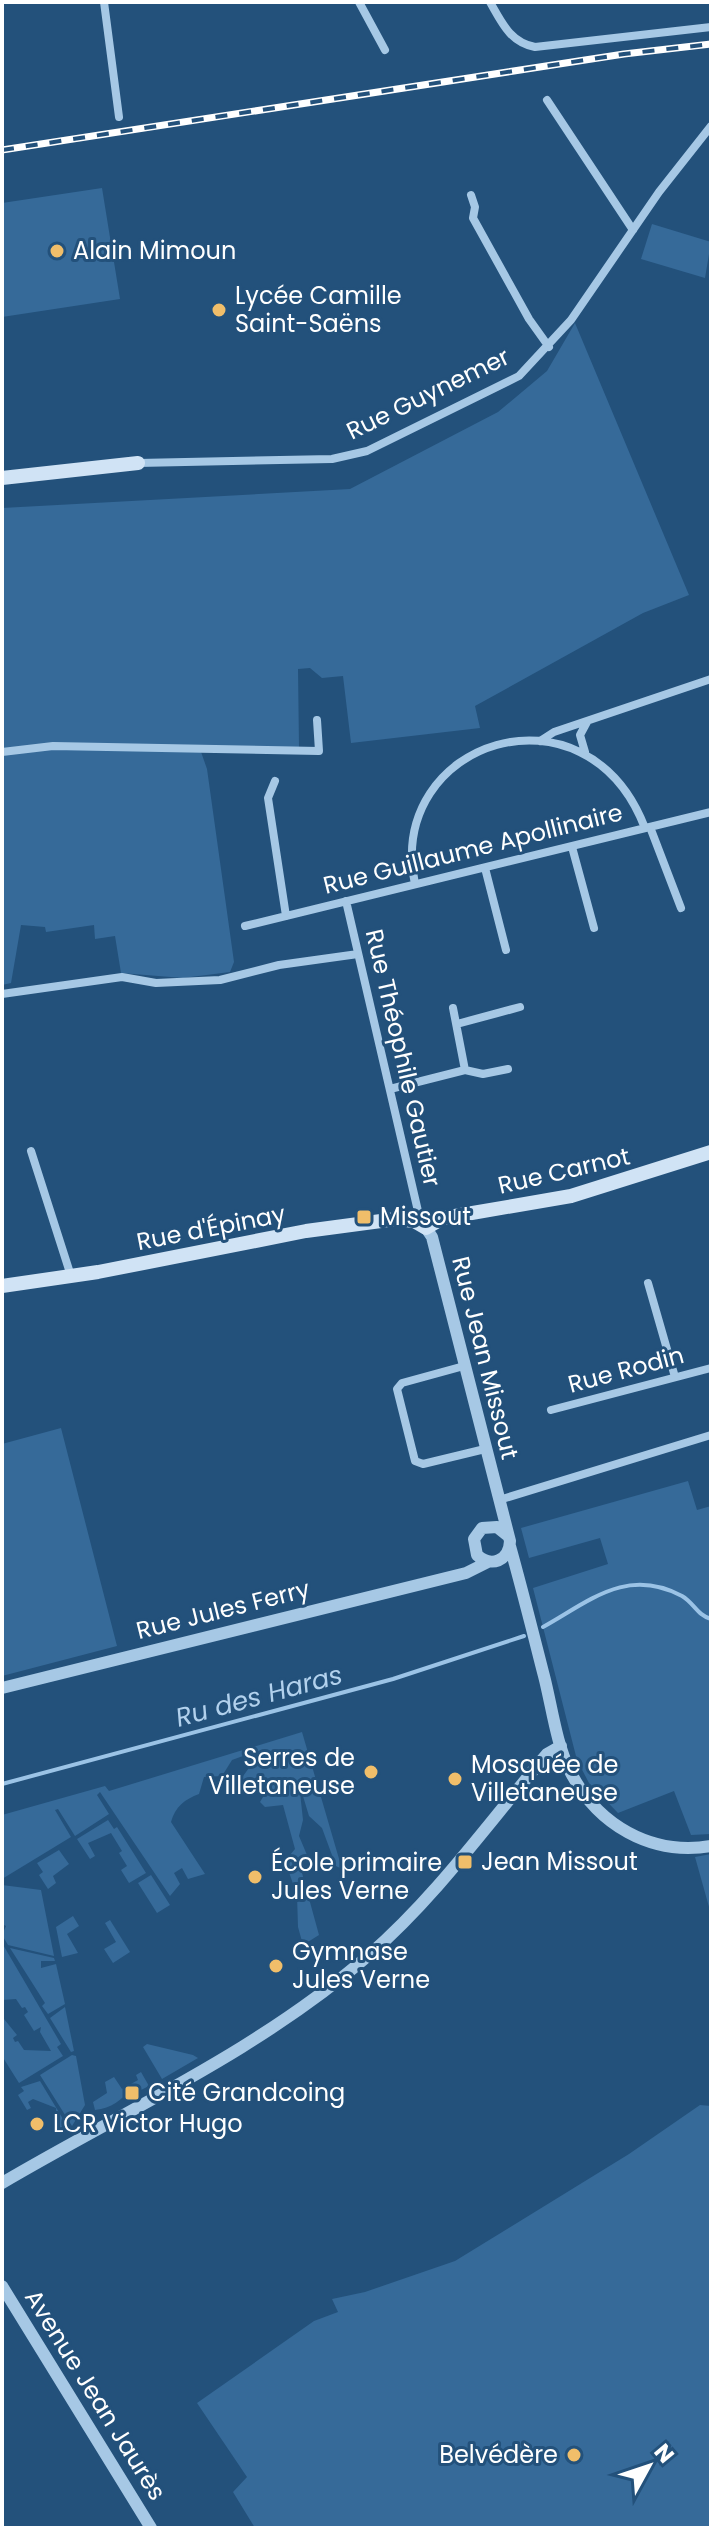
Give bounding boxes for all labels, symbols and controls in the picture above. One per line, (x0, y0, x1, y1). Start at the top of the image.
place label: Alain Mimoun (73, 234, 236, 267)
marker: Alain Mimoun (48, 242, 66, 260)
place label: Lycée Camille Saint-Saëns (235, 279, 402, 340)
marker: Lycée Camille Saint-Saëns (210, 301, 228, 319)
street label: Rue Guynemer (341, 340, 515, 447)
street label: Rue Guillaume Apollinaire (320, 795, 626, 902)
street label: Rue Théophile Gautier (358, 926, 449, 1190)
street label: Rue Carnot (495, 1139, 633, 1202)
street label: Rue d'Épinay (134, 1197, 289, 1258)
place label: Missout (380, 1200, 471, 1233)
marker: Missout (355, 1208, 373, 1226)
street label: Rue Jean Missout (444, 1253, 527, 1463)
street label: Rue Rodin (564, 1338, 687, 1401)
street label: Rue Jules Ferry (133, 1572, 313, 1647)
water label: Ru des Haras (171, 1656, 347, 1736)
place label: Serres de Villetaneuse (208, 1741, 355, 1802)
place label: Mosquée de Villetaneuse (471, 1748, 618, 1809)
marker: Serres de Villetaneuse (362, 1763, 380, 1781)
marker: Mosquée de Villetaneuse (446, 1770, 464, 1788)
place label: Jean Missout (481, 1845, 638, 1878)
place label: École primaire Jules Verne (271, 1846, 442, 1907)
marker: Jean Missout (456, 1853, 474, 1871)
marker: École primaire Jules Verne (246, 1868, 264, 1886)
place label: Gymnase Jules Verne (292, 1935, 430, 1996)
marker: Gymnase Jules Verne (267, 1957, 285, 1975)
place label: Cité Grandcoing (148, 2076, 345, 2109)
marker: Cité Grandcoing (123, 2084, 141, 2102)
place label: LCR Victor Hugo (53, 2107, 243, 2140)
marker: LCR Victor Hugo (28, 2115, 46, 2133)
street label: Avenue Jean Jaurès (17, 2283, 174, 2506)
north arrow (609, 2426, 689, 2506)
text: N (647, 2437, 681, 2470)
place label: Belvédère (439, 2438, 558, 2471)
marker: Belvédère (565, 2446, 583, 2464)

